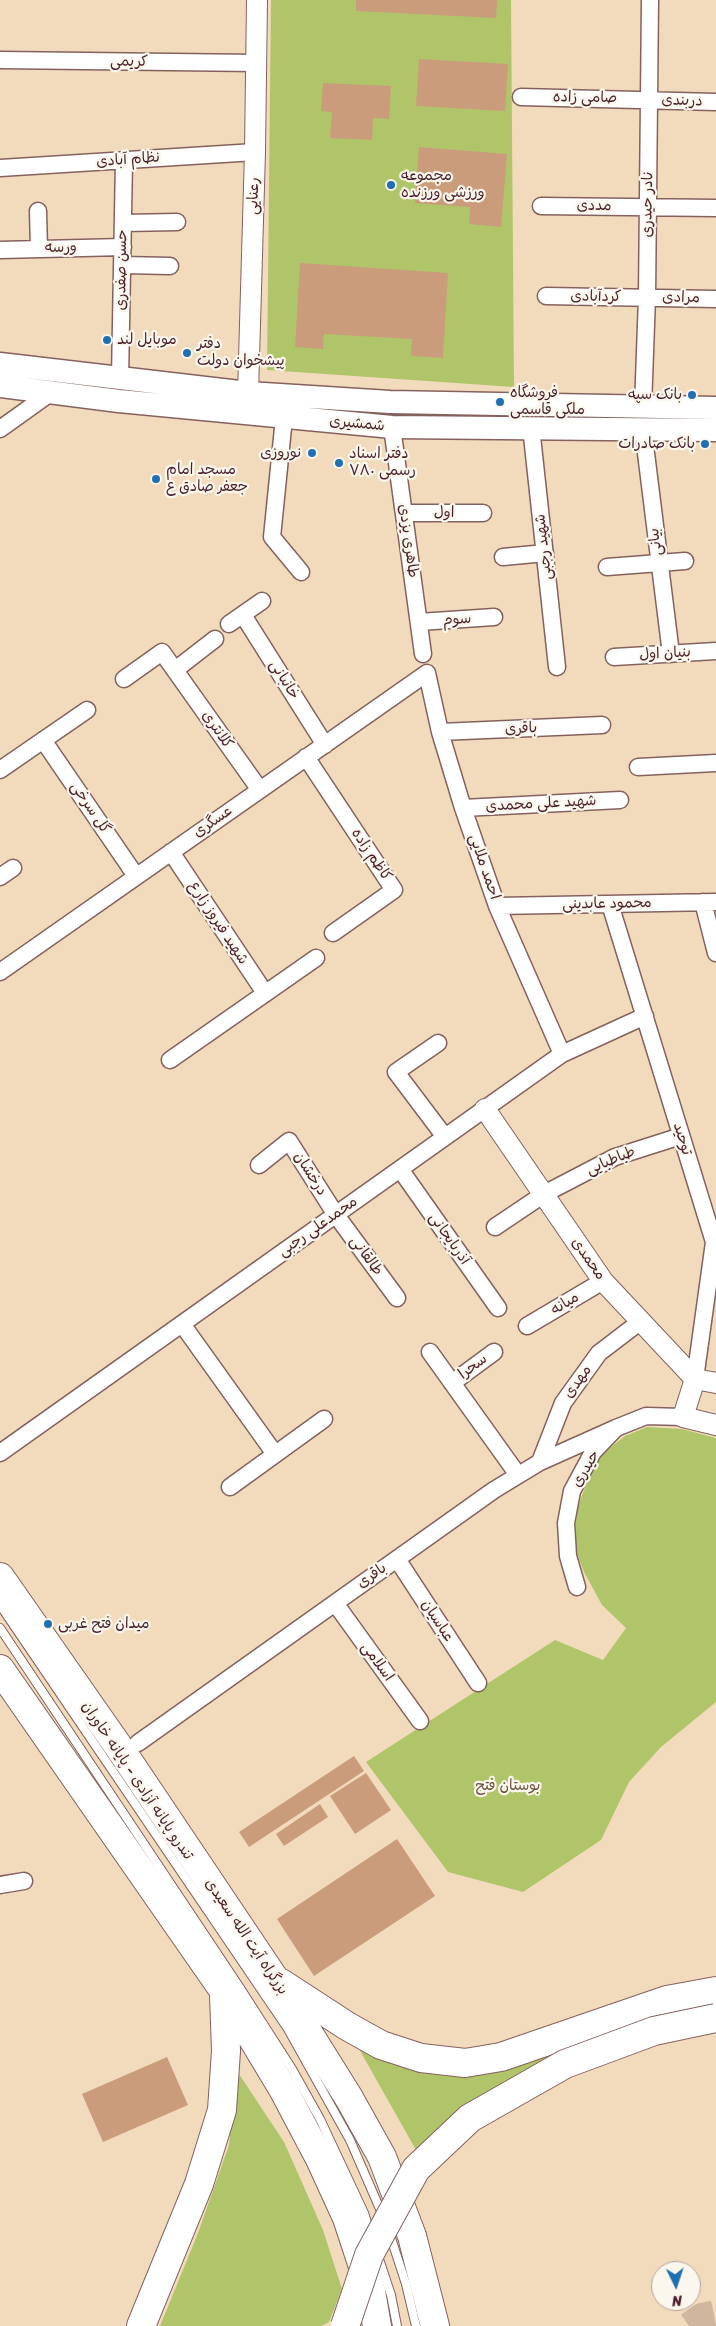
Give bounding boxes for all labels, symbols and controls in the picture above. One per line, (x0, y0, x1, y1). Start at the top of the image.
street label: کریمی (110, 53, 148, 71)
street label: صامی زاده (553, 88, 617, 108)
street label: دربندی (661, 91, 703, 111)
street label: نظام آبادی (96, 149, 160, 171)
place label: مجموعه ورزشی ورزنده (401, 167, 485, 202)
street label: نادر حیدری (638, 171, 658, 237)
street label: رعنایی (244, 177, 264, 215)
marker: مجموعه ورزشی ورزنده (385, 179, 397, 191)
street label: مددی (576, 197, 612, 215)
street label: حسن صفدری (112, 229, 132, 311)
street label: ورسه (45, 239, 77, 257)
street label: کردآبادی (570, 288, 622, 306)
street label: مرادی (662, 289, 700, 307)
place label: موبایل لند (117, 331, 177, 349)
marker: موبایل لند (101, 334, 113, 346)
place label: دفتر پیشخوان دولت (197, 335, 285, 370)
marker: دفتر پیشخوان دولت (181, 347, 193, 359)
place label: فروشگاه ملکی قاسمی (510, 384, 585, 419)
place label: بانک سپه (628, 386, 682, 404)
marker: بانک سپه (686, 389, 698, 401)
marker: فروشگاه ملکی قاسمی (494, 396, 506, 408)
street label: شمشیری (329, 413, 385, 435)
place label: بانک صادرات (618, 435, 695, 453)
marker: بانک صادرات (699, 438, 711, 450)
place label: نوروزی (260, 444, 302, 462)
place label: دفتر اسناد رسمی ۷۸۰ (349, 445, 416, 480)
marker: نوروزی (306, 447, 318, 459)
marker: دفتر اسناد رسمی ۷۸۰ (333, 457, 345, 469)
place label: مسجد امام جعفر صادق ع (166, 461, 248, 496)
marker: مسجد امام جعفر صادق ع (150, 473, 162, 485)
street label: طاهری یزدی (394, 503, 422, 579)
street label: اول (434, 504, 454, 522)
street label: شهید رجبی (532, 513, 556, 581)
street label: بیانی (645, 527, 667, 557)
street label: سوم (442, 610, 472, 630)
street label: بنیان اول (639, 644, 691, 664)
street label: خانبانی (265, 657, 303, 703)
street label: کلانتری (198, 708, 236, 752)
street label: باقری (505, 719, 537, 739)
street label: گل سرخی (66, 779, 114, 837)
street label: شهید علی محمدی (485, 792, 597, 816)
street label: عسگری (190, 802, 236, 842)
street label: کاظم زاده (347, 825, 395, 885)
street label: احمد ملایی (464, 832, 504, 902)
street label: شهید فیروز زارع (184, 878, 252, 968)
street label: محمود عابدینی (562, 894, 652, 914)
street label: توحید (669, 1120, 695, 1158)
street label: طباطبایی (584, 1143, 638, 1179)
street label: درخشان (289, 1149, 331, 1199)
street label: محمدعلی رجبی (275, 1193, 361, 1261)
street label: آذربایجانی (425, 1209, 473, 1269)
street label: طالقانی (346, 1233, 386, 1279)
street label: محمدی (567, 1234, 609, 1284)
street label: میانه (547, 1289, 583, 1319)
street label: سحرا (455, 1350, 491, 1384)
street label: مهدی (560, 1362, 596, 1402)
street label: حیدری (568, 1447, 604, 1491)
street label: باقری (354, 1559, 390, 1593)
street label: عباسیان (417, 1596, 457, 1646)
place label: میدان فتح غربی (58, 1615, 149, 1633)
marker: میدان فتح غربی (42, 1618, 54, 1630)
street label: اسلامی (357, 1639, 397, 1685)
street label: تندرو پایانه آزادی - پایانه خاوران (77, 1698, 197, 1864)
park label: بوستان فتح (476, 1777, 540, 1795)
street label: بزرگراه آیت الله سعیدی (200, 1875, 292, 1999)
north arrow (651, 2261, 701, 2311)
text: N (671, 2288, 683, 2313)

